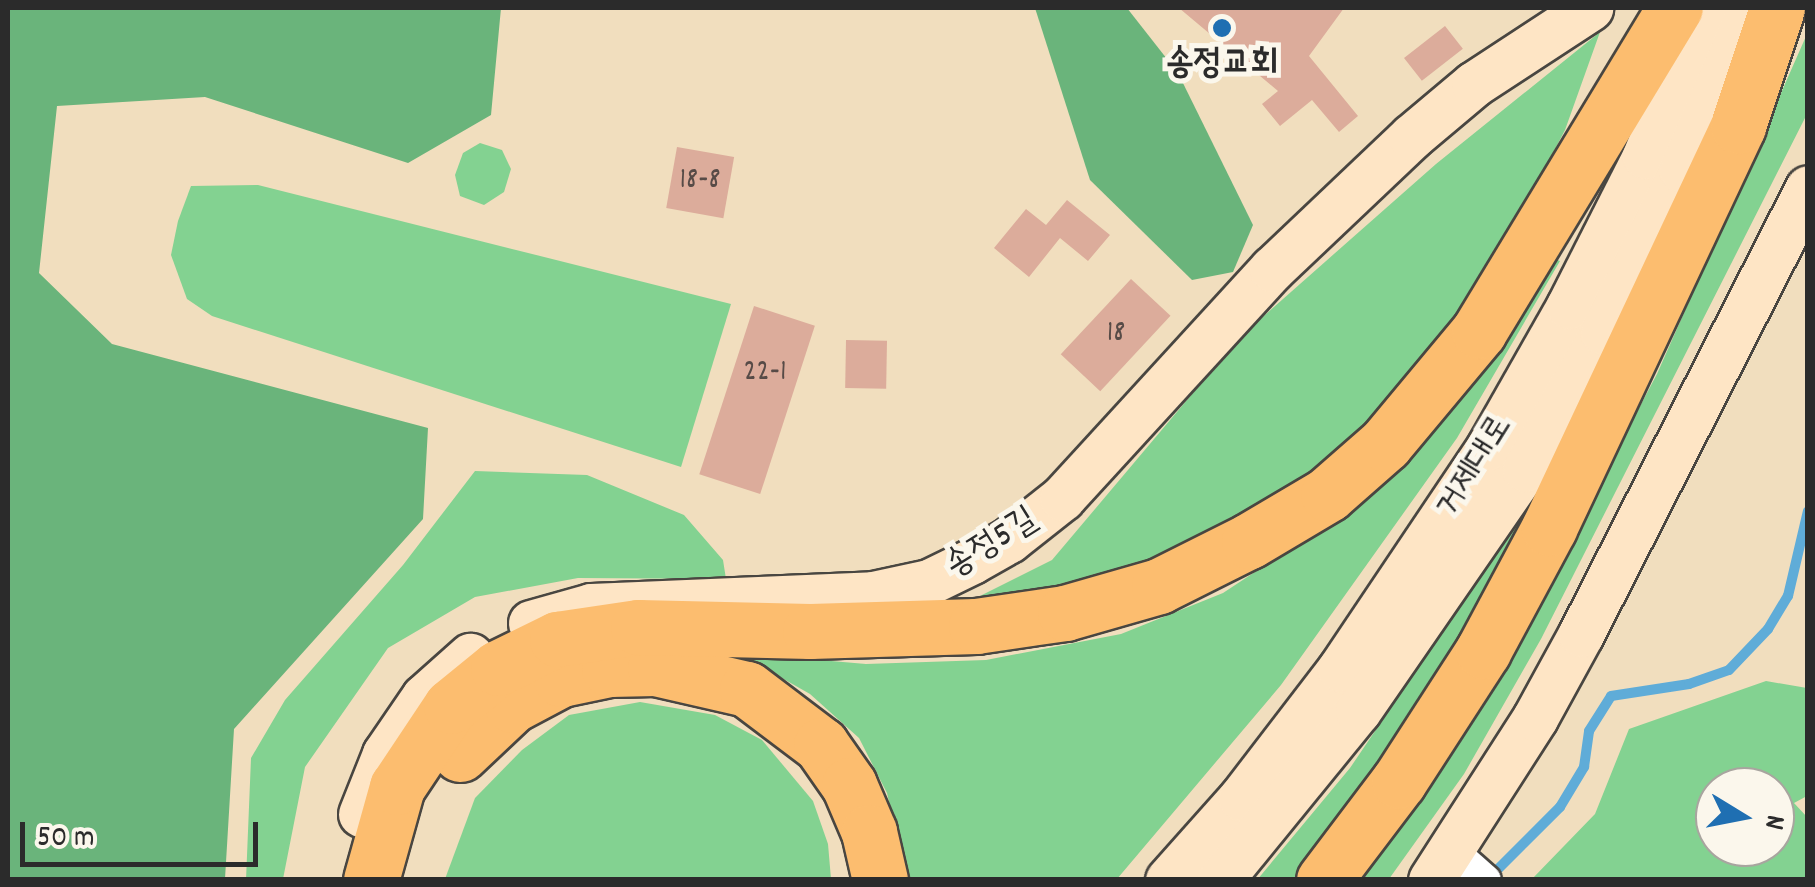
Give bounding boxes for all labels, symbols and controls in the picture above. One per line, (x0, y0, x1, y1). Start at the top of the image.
marker: 송정교회 (1211, 17, 1233, 39)
place label: 송정교회 (1166, 44, 1278, 86)
house number: 18-8 (680, 164, 720, 200)
house number: 18 (1107, 317, 1125, 353)
house number: 22-1 (743, 356, 787, 392)
street label: 거제대로 (1427, 408, 1523, 526)
street label: 송정5길 (938, 500, 1046, 588)
north arrow (1695, 767, 1795, 867)
scale bar (25, 802, 262, 864)
text: N (1752, 812, 1793, 832)
text: 50 m (37, 818, 95, 861)

